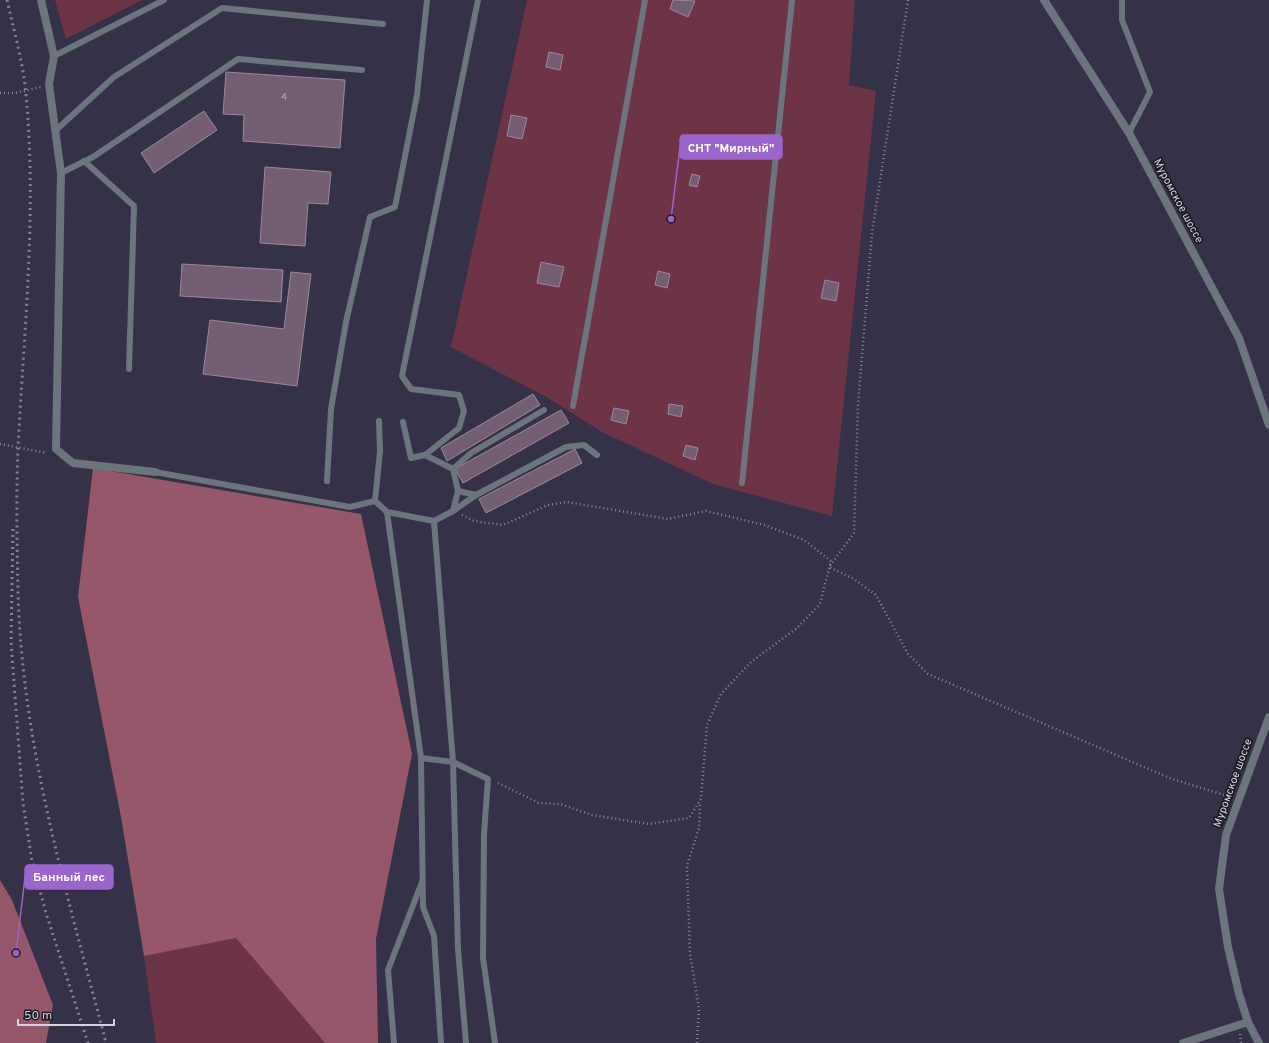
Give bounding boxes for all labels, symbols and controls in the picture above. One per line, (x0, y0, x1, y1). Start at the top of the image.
house number: 4 (281, 92, 287, 103)
callout: СНТ "Мирный" (680, 135, 782, 159)
text: СНТ "Мирный" (688, 141, 774, 157)
street label: Муромское шоссе (1150, 156, 1206, 246)
street label: Муромское шоссе (1210, 737, 1256, 829)
callout: Банный лес (25, 865, 113, 889)
text: Банный лес (33, 870, 105, 886)
scale bar (18, 1001, 114, 1027)
text: 50 m (24, 1008, 52, 1024)

